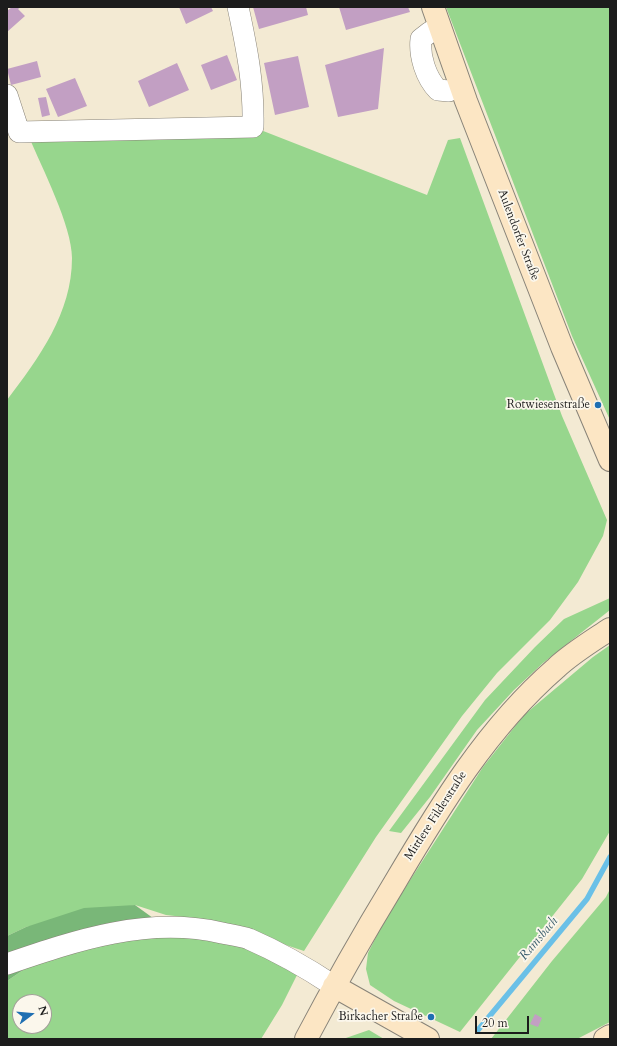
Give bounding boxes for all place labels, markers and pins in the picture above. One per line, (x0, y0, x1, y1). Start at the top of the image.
place label: Rotwiesenstraße (507, 398, 590, 412)
marker: Rotwiesenstraße (593, 400, 603, 410)
place label: Birkacher Straße (338, 1010, 423, 1024)
marker: Birkacher Straße (426, 1012, 436, 1022)

